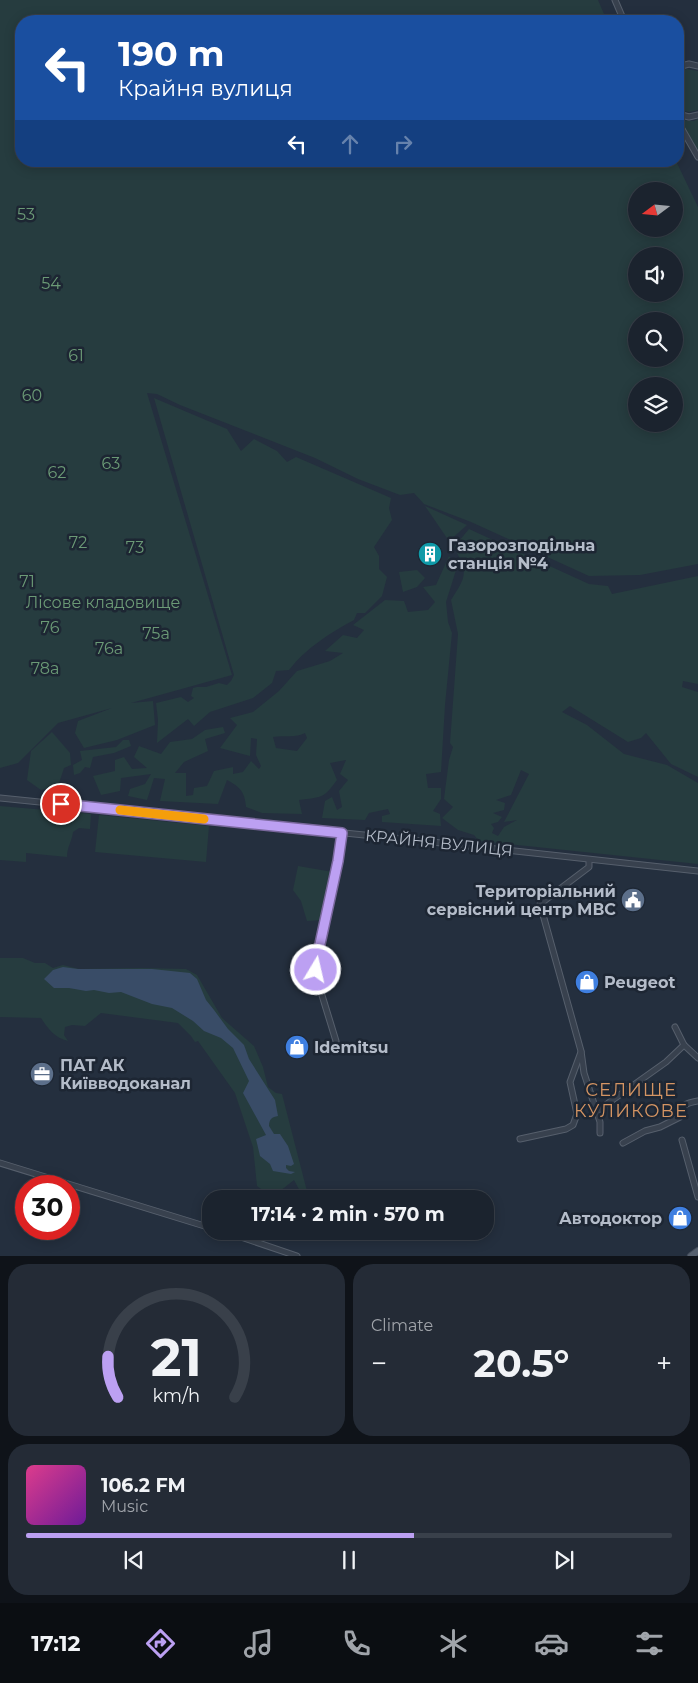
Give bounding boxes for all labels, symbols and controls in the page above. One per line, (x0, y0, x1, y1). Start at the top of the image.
text: 190 m (118, 32, 224, 75)
icon: left (35, 35, 100, 100)
text: Крайня вулиця (118, 75, 293, 102)
icon: left (283, 130, 311, 158)
icon: ahead (336, 130, 364, 158)
icon: right (389, 130, 417, 158)
north arrow (628, 182, 682, 238)
map controls (628, 182, 683, 432)
park label: 53 (17, 205, 35, 224)
button: sound (628, 247, 683, 302)
park label: 54 (41, 274, 61, 293)
button: search (628, 312, 683, 367)
park label: 61 (68, 346, 84, 365)
button: layers (628, 377, 683, 432)
park label: 60 (22, 386, 42, 405)
park label: 63 (102, 454, 120, 473)
park label: 62 (48, 463, 66, 482)
park label: 72 (69, 533, 87, 552)
place label: Газорозподільна станція №4 (448, 536, 595, 573)
park label: 73 (126, 538, 144, 557)
building icon: Газорозподільна станція №4 (417, 541, 443, 567)
park label: 71 (19, 572, 35, 591)
park label: Лісове кладовище (26, 593, 180, 612)
park label: 76 (41, 618, 60, 637)
park label: 75а (142, 624, 170, 643)
park label: 76а (95, 639, 123, 658)
park label: 78а (31, 659, 59, 678)
pin (40, 783, 82, 825)
icon: arrive (47, 790, 75, 818)
street label: КРАЙНЯ ВУЛИЦЯ (364, 826, 514, 860)
place label: Територіальний сервісний центр МВС (427, 882, 616, 919)
public building icon: Територіальний сервісний центр МВС (620, 887, 646, 913)
position arrow (289, 943, 341, 995)
shop icon: Peugeot (574, 969, 600, 995)
place label: Peugeot (604, 973, 675, 992)
shop icon: Idemitsu (284, 1034, 310, 1060)
place label: Idemitsu (314, 1038, 388, 1057)
place label: ПАТ АК Київводоканал (60, 1056, 191, 1093)
office icon: ПАТ АК Київводоканал (29, 1061, 55, 1087)
district label: СЕЛИЩЕ КУЛИКОВЕ (574, 1079, 688, 1122)
speed limit sign: 30 (15, 1175, 80, 1240)
text: 17:14 · 2 min · 570 m (251, 1203, 445, 1226)
shop icon: Автодоктор (667, 1205, 693, 1231)
place label: Автодоктор (559, 1209, 662, 1228)
text: Climate (371, 1316, 433, 1335)
text: 21 (151, 1326, 202, 1389)
text: 20.5° (474, 1340, 569, 1387)
text: − (371, 1346, 387, 1380)
text: + (656, 1346, 672, 1380)
text: km/h (153, 1385, 200, 1406)
text: 106.2 FM (101, 1474, 186, 1497)
text: Music (101, 1497, 148, 1516)
icon: previous (120, 1546, 148, 1574)
icon: pause (335, 1546, 363, 1574)
icon: next (550, 1546, 578, 1574)
icon: directions (143, 1626, 178, 1661)
icon: music (241, 1626, 276, 1661)
icon: phone (339, 1626, 374, 1661)
icon: climate (436, 1626, 471, 1661)
icon: car (534, 1626, 569, 1661)
icon: filters (632, 1626, 667, 1661)
text: 17:12 (31, 1630, 81, 1657)

